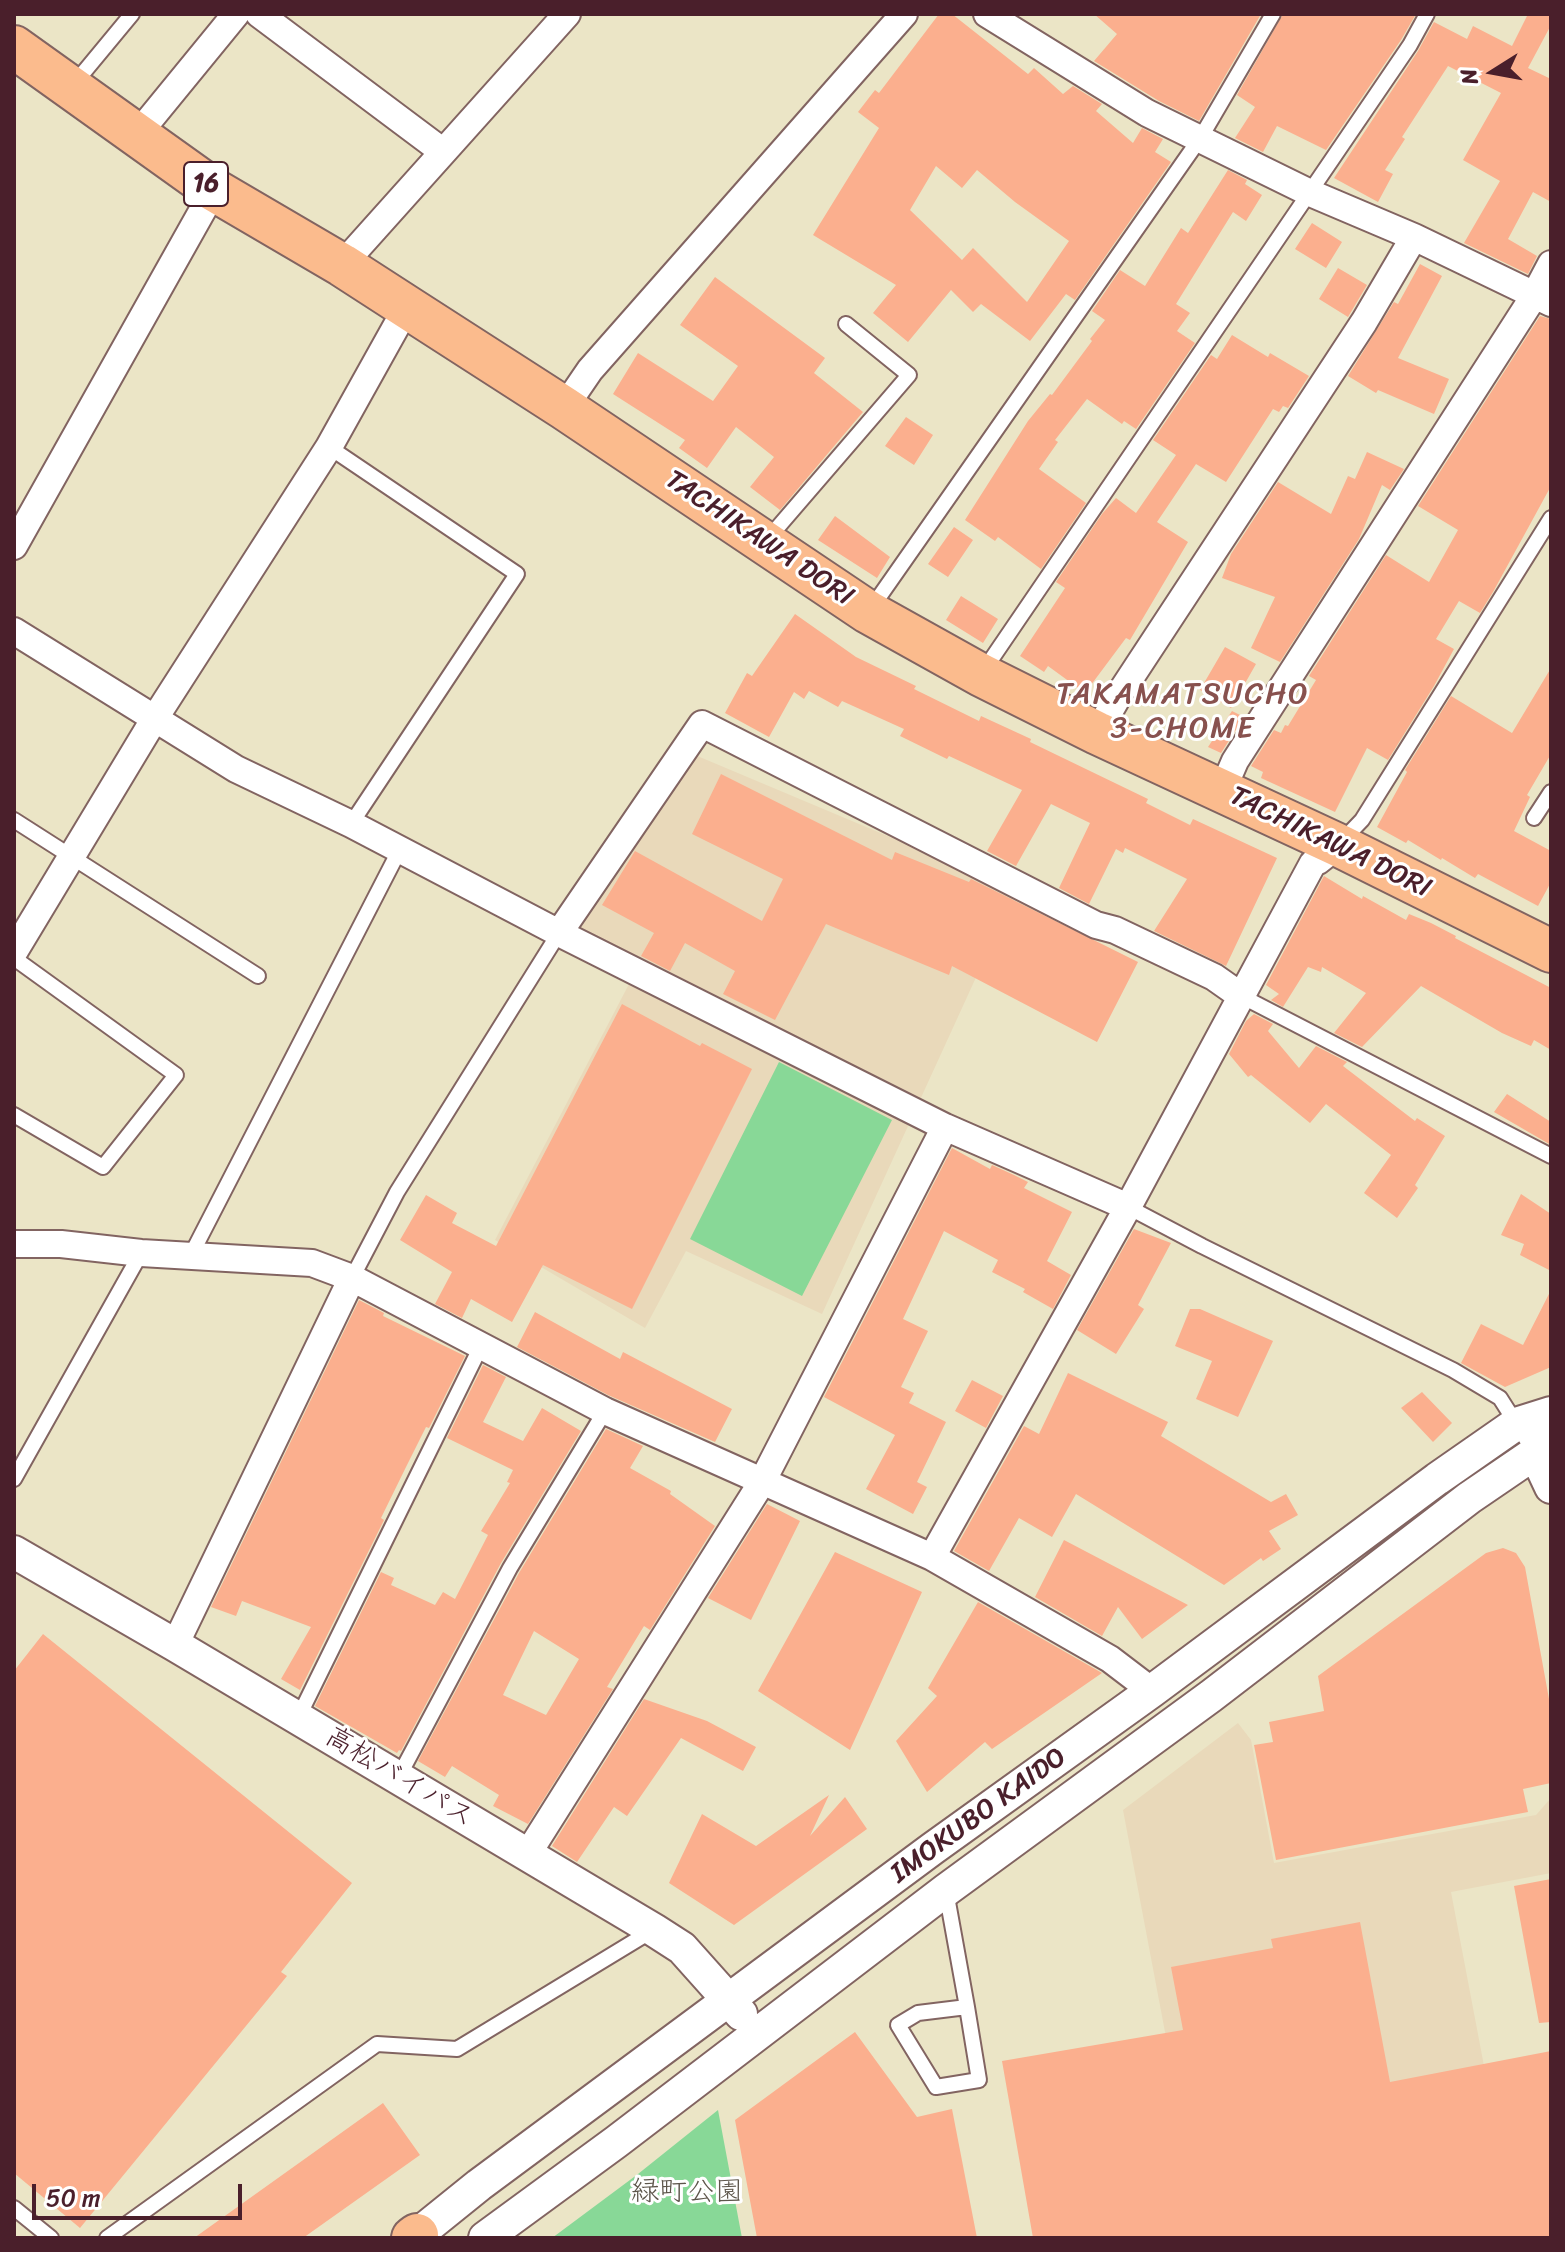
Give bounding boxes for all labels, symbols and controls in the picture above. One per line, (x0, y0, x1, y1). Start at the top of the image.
north arrow (1453, 32, 1533, 112)
text: N (1448, 65, 1490, 88)
road number: 16 (184, 162, 228, 206)
street label: TACHIKAWA DORI (658, 464, 860, 614)
district label: TAKAMATSUCHO 3-CHOME (1057, 677, 1309, 748)
street label: TACHIKAWA DORI (1224, 780, 1436, 906)
street label: 高松バイパス (318, 1720, 480, 1836)
street label: IMOKUBO KAIDO (885, 1741, 1073, 1891)
scale bar (36, 2168, 246, 2218)
park label: 緑町公園 (631, 2176, 743, 2210)
text: 50 m (46, 2177, 101, 2219)

